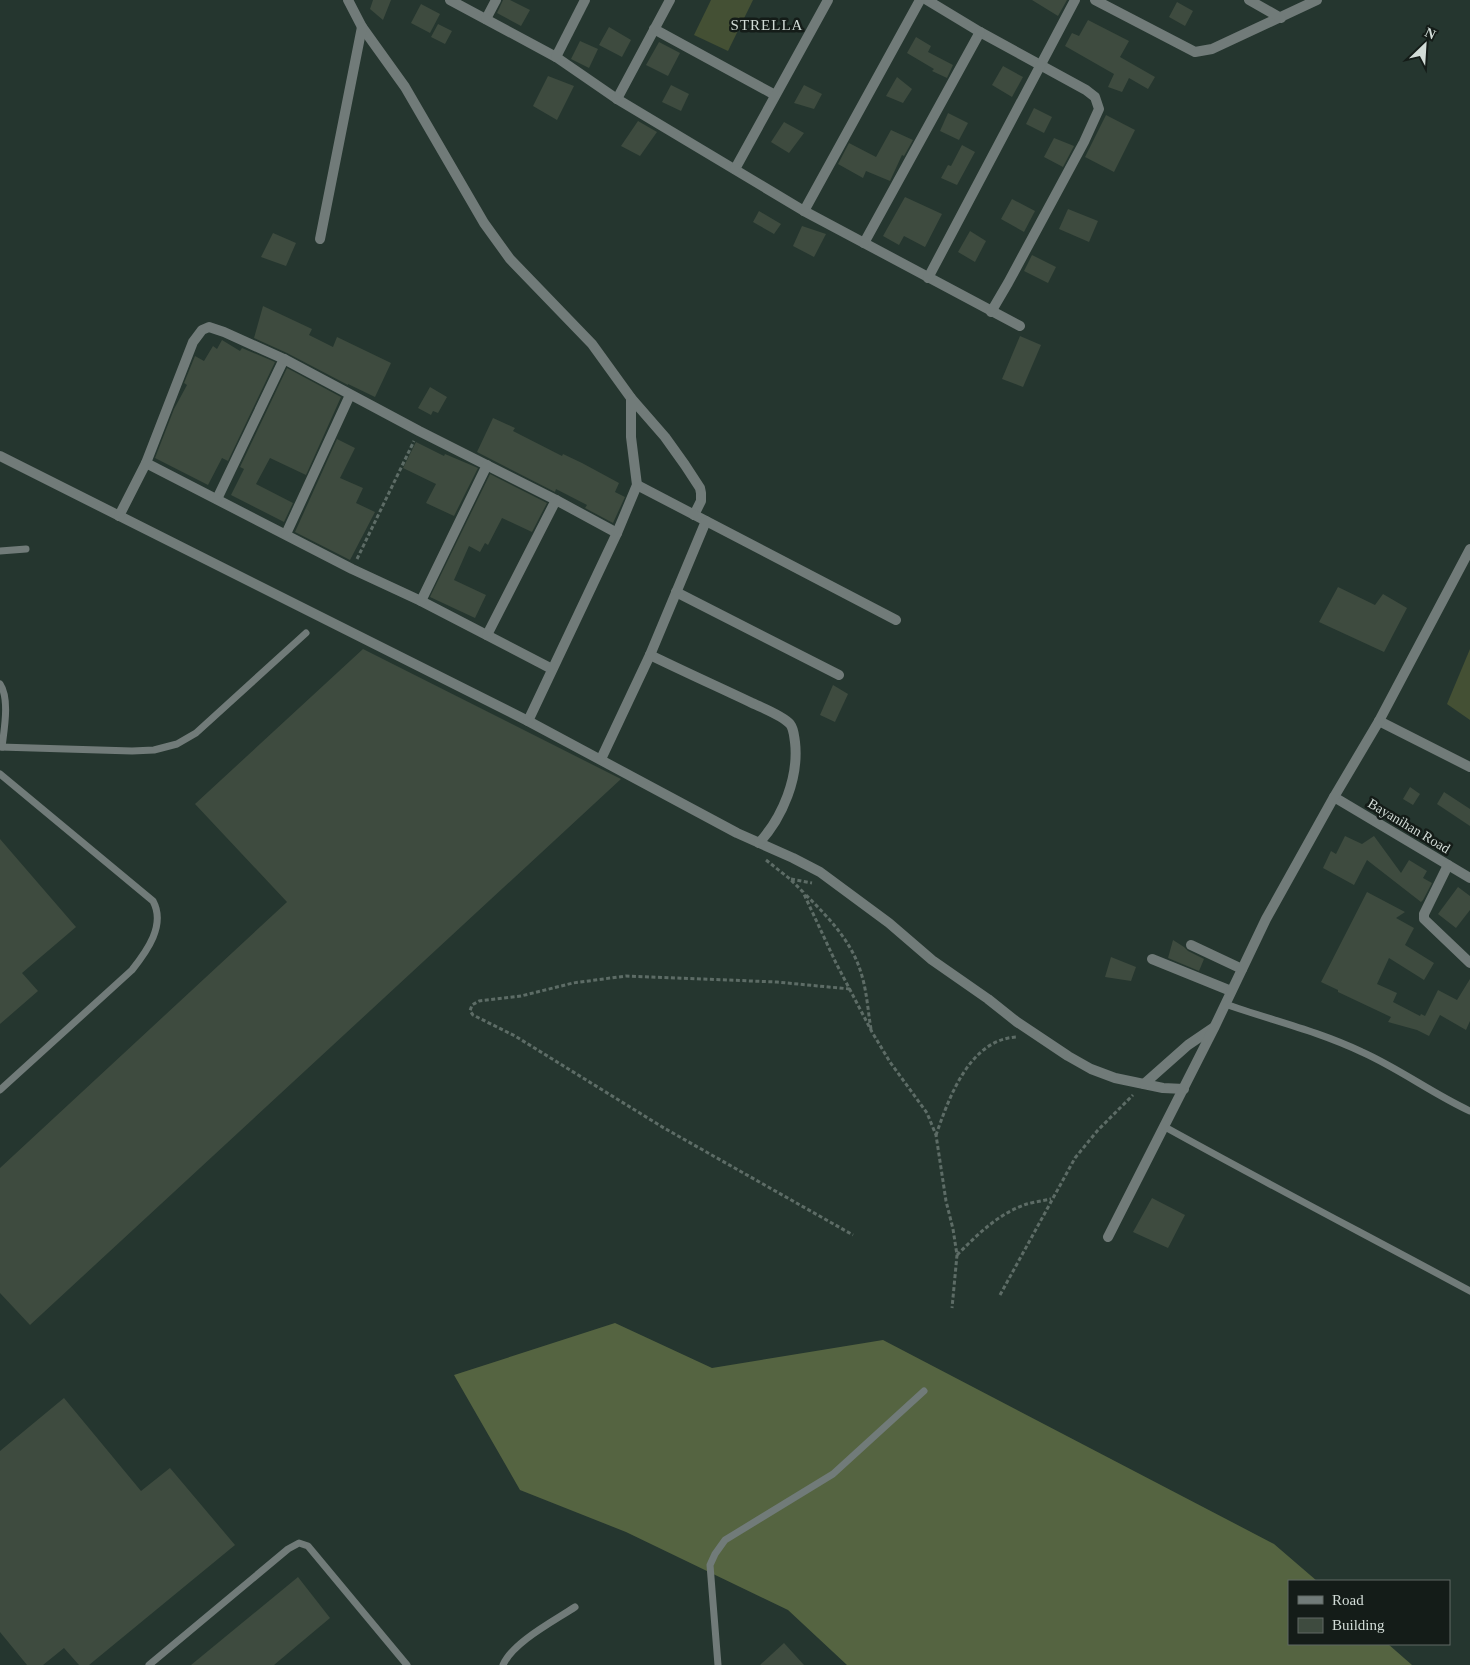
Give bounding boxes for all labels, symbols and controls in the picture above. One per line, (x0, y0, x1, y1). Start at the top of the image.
district label: STRELLA (731, 17, 803, 33)
north arrow (1400, 20, 1450, 70)
text: N (1423, 25, 1438, 43)
street label: Bayanihan Road (1365, 796, 1453, 856)
legend (1288, 1580, 1450, 1645)
text: Road (1332, 1592, 1364, 1608)
text: Building (1332, 1617, 1385, 1633)

